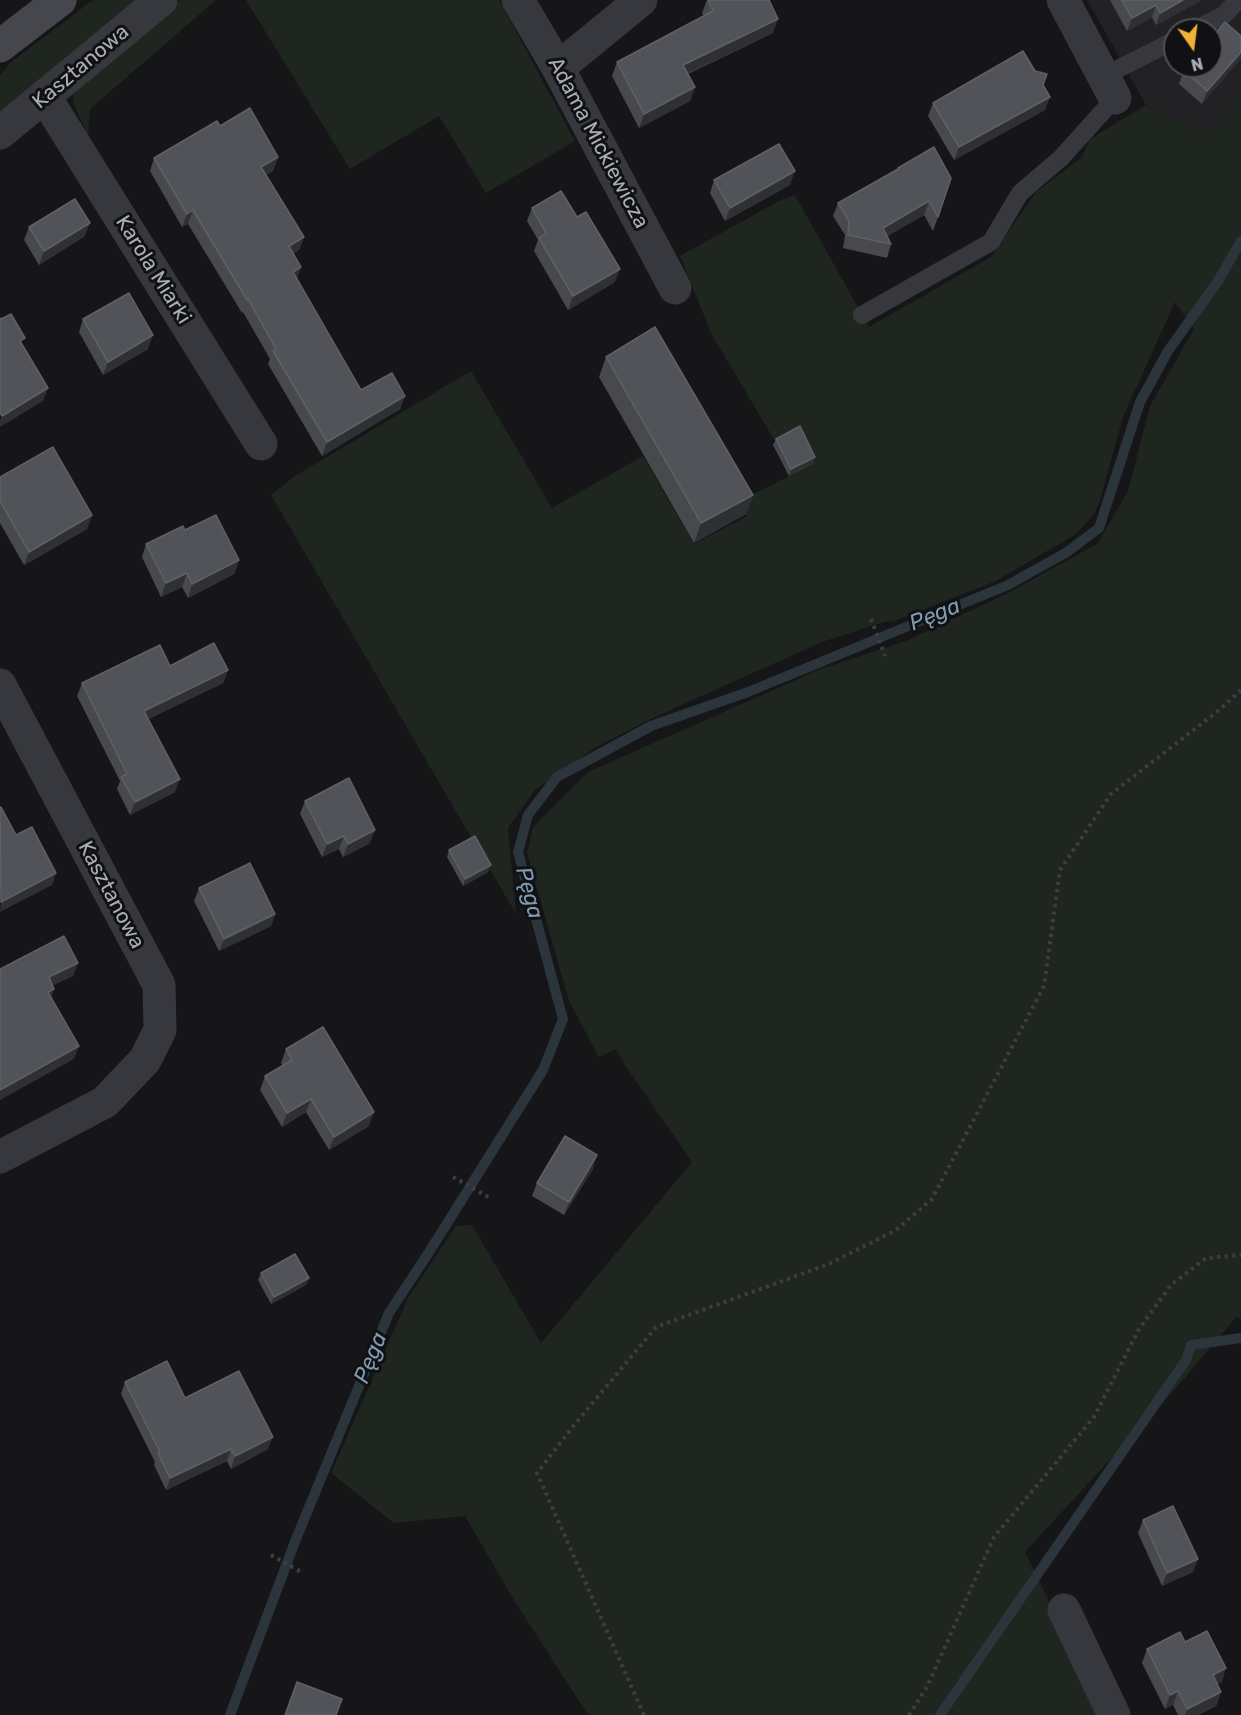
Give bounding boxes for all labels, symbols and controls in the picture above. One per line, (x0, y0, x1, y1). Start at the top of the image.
north arrow (1163, 18, 1223, 78)
street label: Kasztanowa (28, 19, 134, 115)
street label: Adama Mickiewicza (542, 53, 654, 233)
text: N (1189, 53, 1205, 75)
street label: Karola Miarki (110, 211, 196, 329)
water label: Pęga (906, 593, 964, 637)
street label: Kasztanowa (72, 837, 150, 953)
water label: Pęga (509, 864, 549, 922)
water label: Pęga (349, 1329, 393, 1387)

